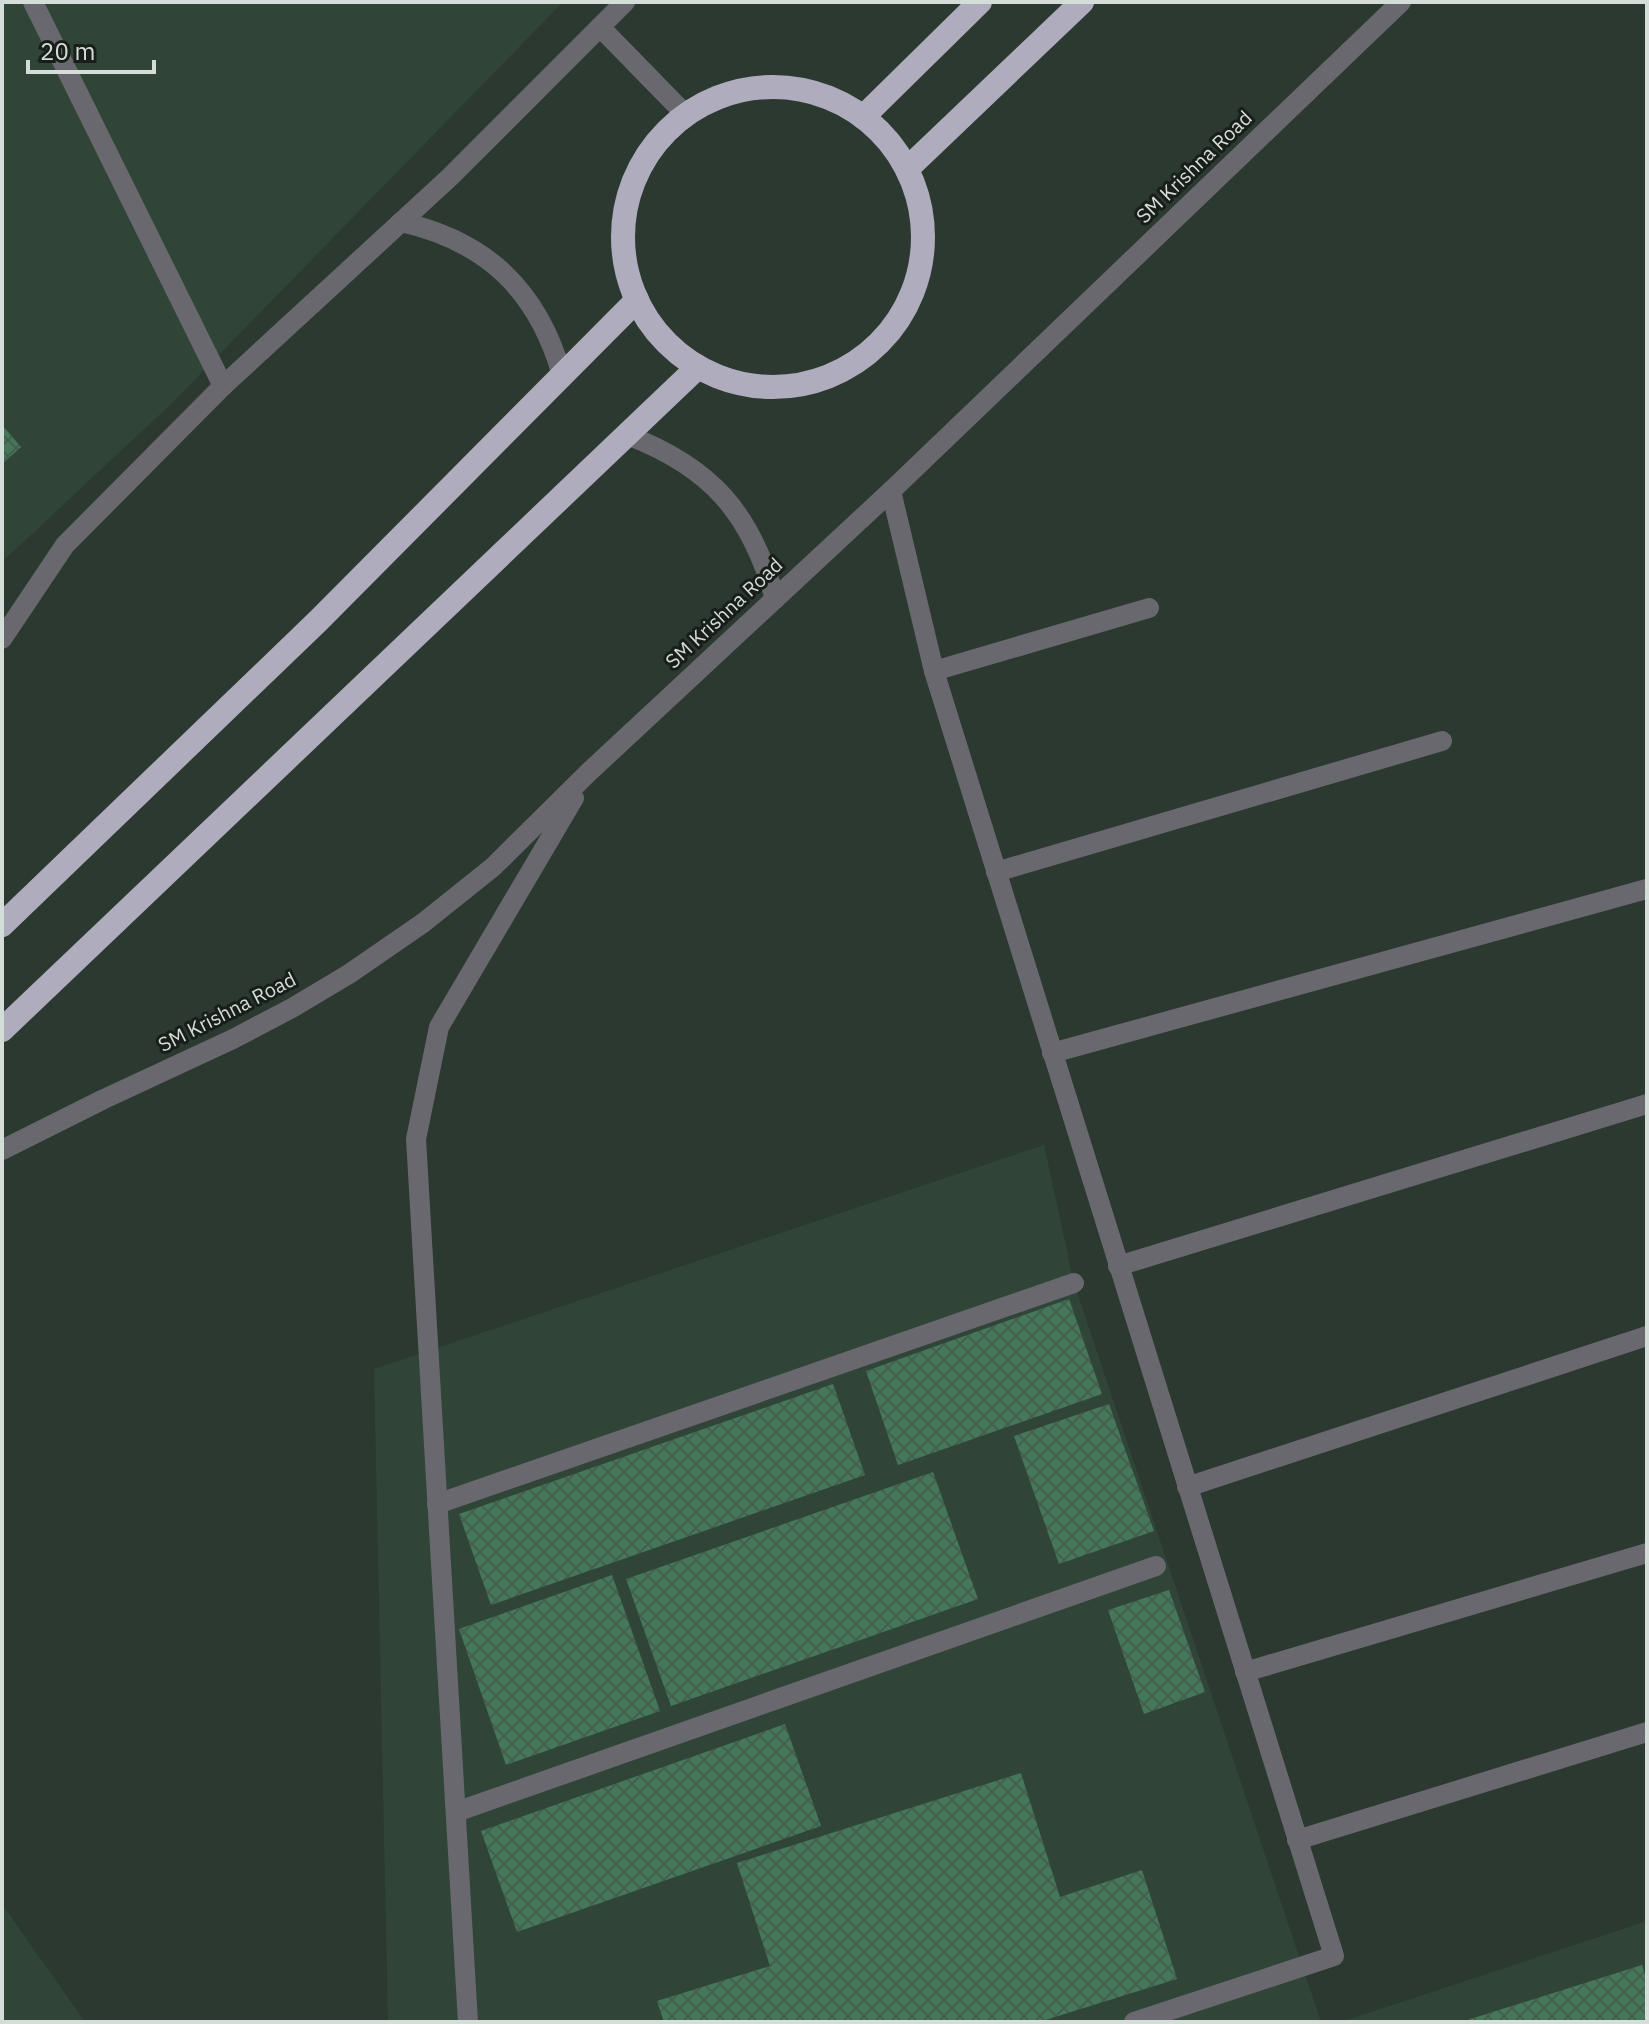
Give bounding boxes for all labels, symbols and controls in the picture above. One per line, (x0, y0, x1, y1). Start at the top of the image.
scale bar (28, 24, 154, 74)
text: 20 m (40, 35, 95, 67)
street label: SM Krishna Road (1130, 104, 1257, 229)
street label: SM Krishna Road (659, 551, 788, 674)
street label: SM Krishna Road (153, 965, 300, 1058)

